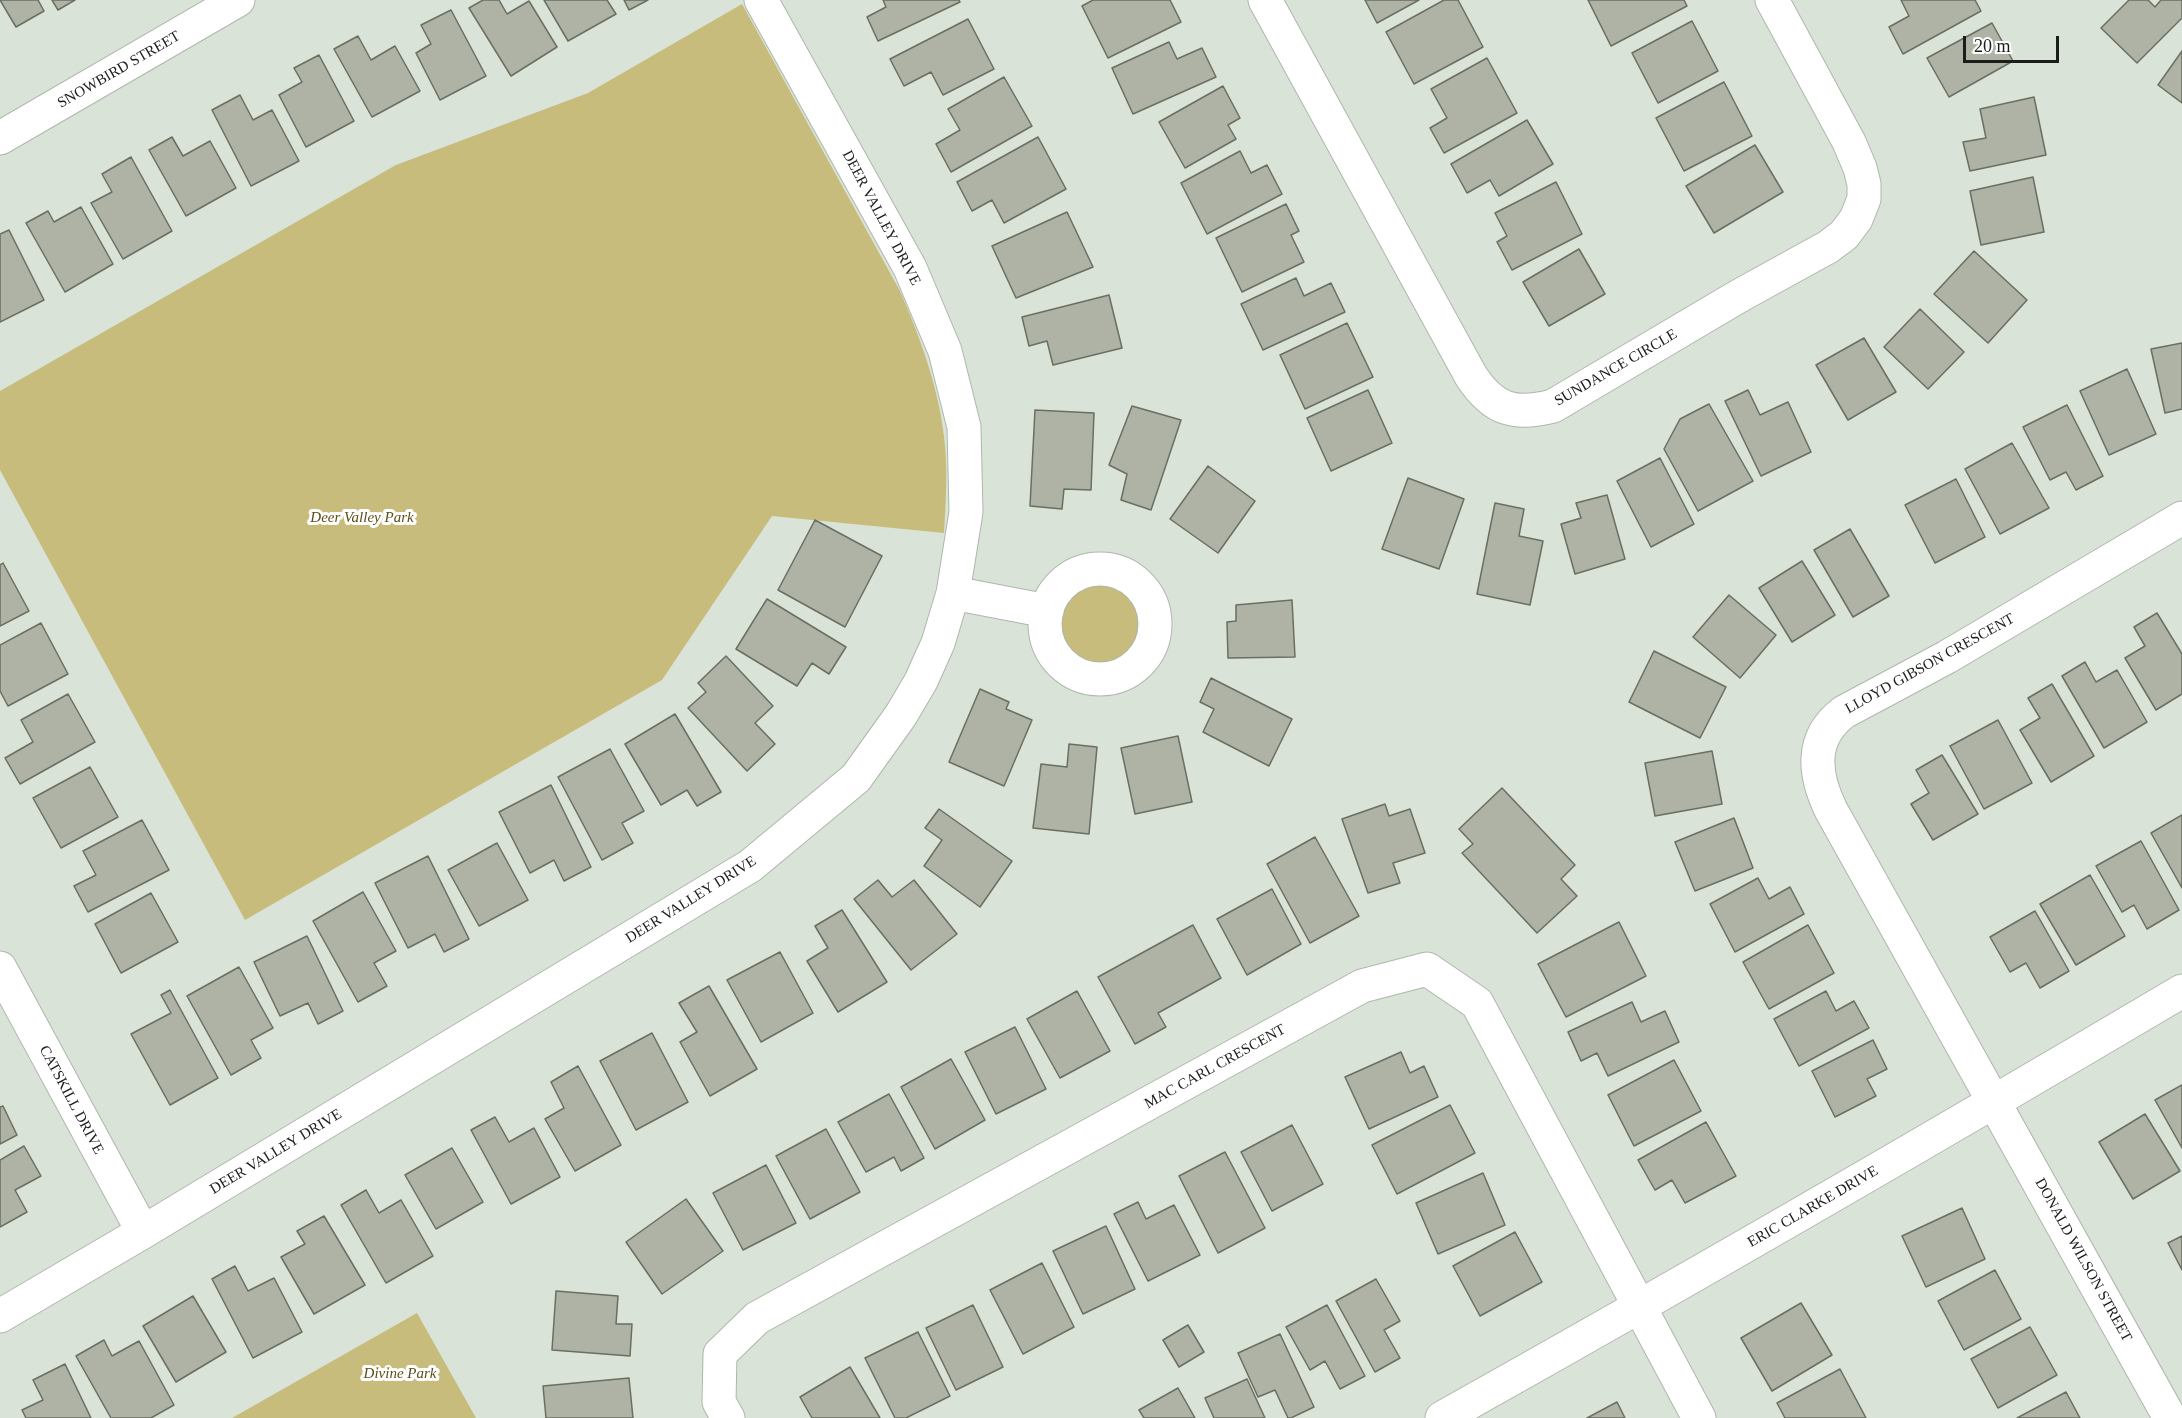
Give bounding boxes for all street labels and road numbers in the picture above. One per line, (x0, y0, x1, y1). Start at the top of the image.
street label: SNOWBIRD STREET (54, 28, 184, 112)
street label: DEER VALLEY DRIVE (838, 147, 924, 289)
street label: SUNDANCE CIRCLE (1551, 326, 1681, 410)
street label: LLOYD GIBSON CRESCENT (1842, 610, 2018, 718)
street label: DEER VALLEY DRIVE (622, 852, 760, 948)
street label: MAC CARL CRESCENT (1141, 1021, 1289, 1113)
street label: CATSKILL DRIVE (35, 1043, 107, 1157)
street label: DEER VALLEY DRIVE (207, 1106, 345, 1198)
street label: ERIC CLARKE DRIVE (1745, 1162, 1881, 1252)
street label: DONALD WILSON STREET (2030, 1175, 2136, 1345)

